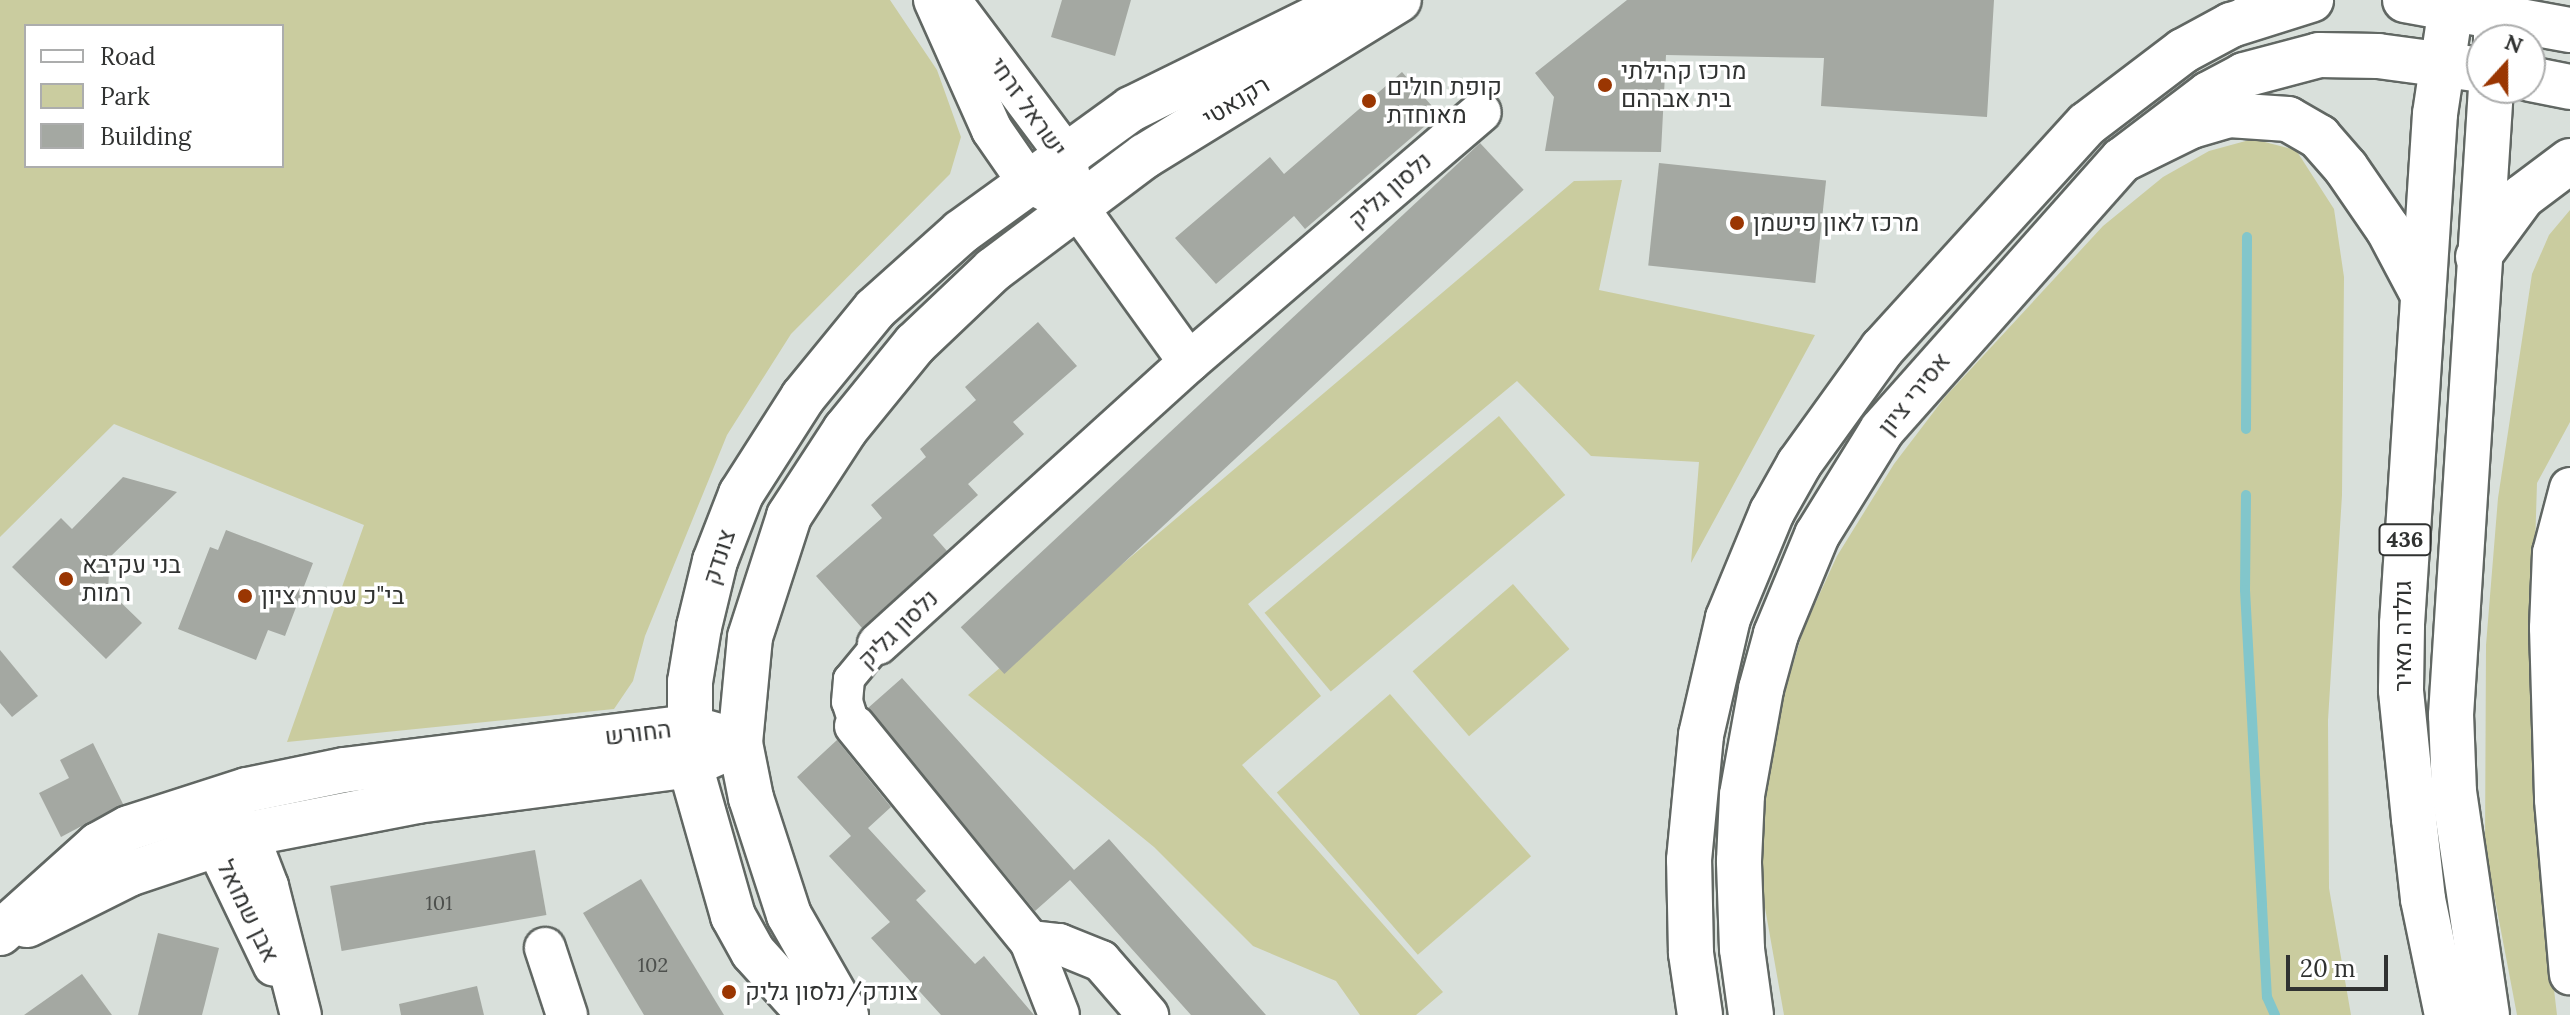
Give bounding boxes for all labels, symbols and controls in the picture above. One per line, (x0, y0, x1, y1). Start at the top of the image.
legend (24, 24, 284, 168)
north arrow (2466, 24, 2546, 104)
text: N (2501, 27, 2527, 60)
text: Road (100, 41, 156, 72)
street label: ישראל זרחי (983, 52, 1073, 162)
place label: מרכז קהילתי בית אברהם (1621, 57, 1747, 113)
street label: רקנאטי (1197, 70, 1275, 132)
place label: קופת חולים מאוחדת (1387, 73, 1502, 129)
marker: מרכז קהילתי בית אברהם (1596, 76, 1614, 94)
text: Park (100, 81, 150, 112)
marker: קופת חולים מאוחדת (1358, 90, 1380, 112)
text: Building (100, 121, 191, 152)
street label: נלסון גליק (1343, 146, 1437, 234)
place label: מרכז לאון פישמן (1753, 209, 1919, 237)
marker: מרכז לאון פישמן (1728, 214, 1746, 232)
street label: אסירי ציון (1872, 347, 1956, 441)
road number: 436 (2377, 522, 2433, 558)
street label: צונדק (697, 526, 741, 588)
place label: בני עקיבא רמות (82, 551, 181, 607)
marker: בני עקיבא רמות (57, 570, 75, 588)
street label: גולדה מאיר (2389, 580, 2417, 692)
place label: בי"כ עטרת ציון (261, 582, 405, 610)
street label: נלסון גליק (852, 584, 944, 674)
marker: בי"כ עטרת ציון (236, 587, 254, 605)
street label: החורש (603, 715, 673, 751)
street label: אבן שמואל (211, 855, 285, 967)
house number: 101 (426, 890, 452, 914)
scale bar (2290, 939, 2392, 989)
house number: 102 (638, 952, 668, 976)
text: 20 m (2300, 953, 2356, 984)
place label: צונדק/נלסון גליק (745, 978, 918, 1006)
marker: צונדק/נלסון גליק (720, 983, 738, 1001)

